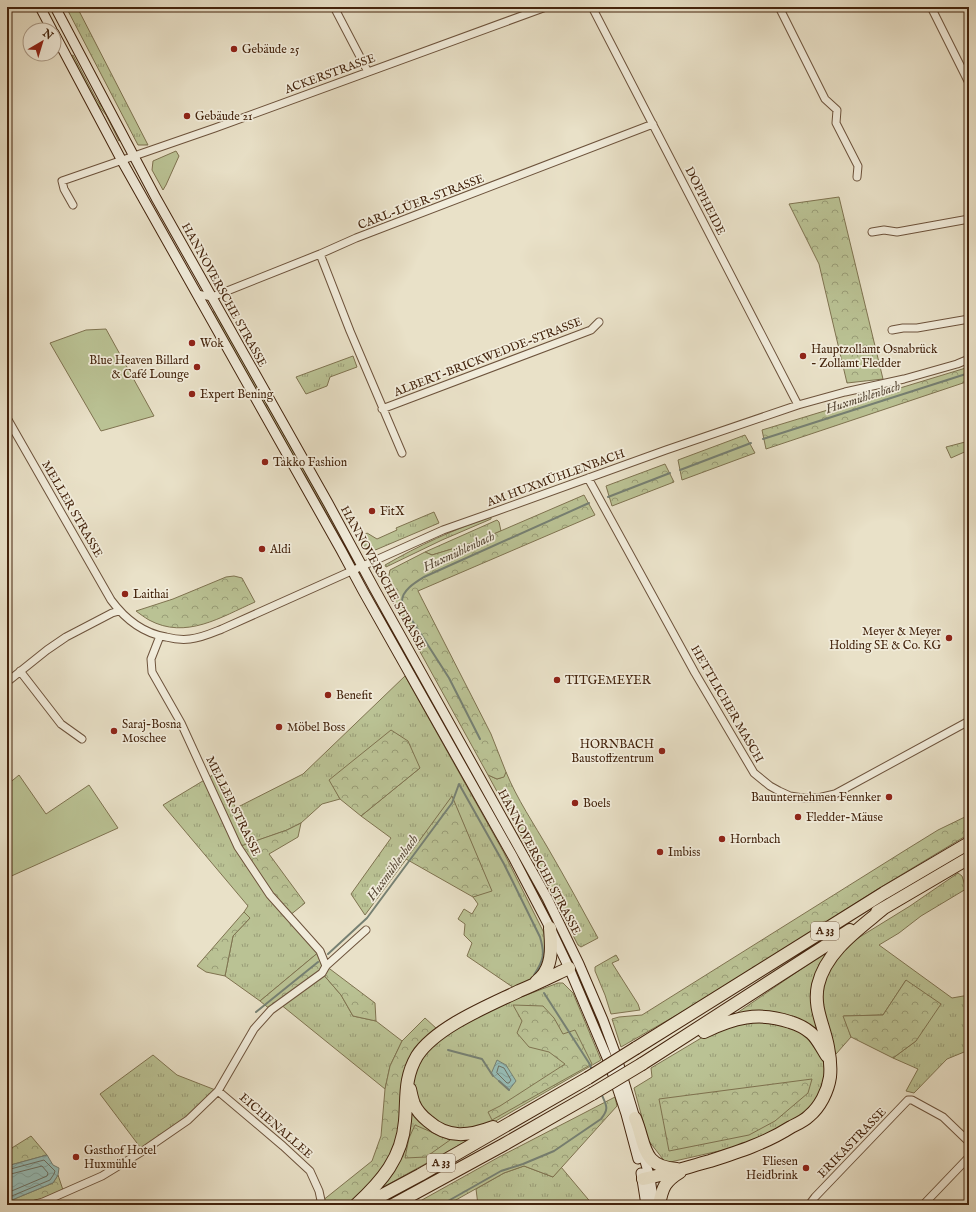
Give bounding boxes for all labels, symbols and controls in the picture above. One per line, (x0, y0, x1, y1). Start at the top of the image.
north arrow (22, 22, 62, 62)
text: N (39, 26, 56, 44)
place label: Gebäude 25 (242, 42, 300, 57)
marker: Gebäude 25 (229, 44, 239, 54)
street label: ACKERSTRASSE (282, 51, 377, 98)
place label: Gebäude 21 (195, 109, 253, 124)
marker: Gebäude 21 (182, 111, 192, 121)
street label: DOPPHEIDE (681, 164, 729, 238)
street label: CARL-LÜER-STRASSE (355, 170, 486, 233)
street label: HANNOVERSCHE STRASSE (178, 220, 270, 370)
street label: ALBERT-BRICKWEDDE-STRASSE (391, 314, 584, 400)
place label: Wok (200, 336, 224, 351)
marker: Wok (187, 338, 197, 348)
place label: Hauptzollamt Osnabrück - Zollamt Fledder (811, 342, 938, 371)
marker: Hauptzollamt Osnabrück - Zollamt Fledder (798, 351, 808, 361)
place label: Blue Heaven Billard & Café Lounge (89, 353, 190, 382)
marker: Blue Heaven Billard & Café Lounge (192, 362, 202, 372)
water label: Huxmühlenbach (823, 378, 903, 418)
place label: Expert Bening (200, 387, 274, 403)
marker: Expert Bening (187, 389, 197, 399)
street label: AM HUXMÜHLENBACH (484, 445, 627, 510)
place label: Takko Fashion (273, 455, 348, 470)
marker: Takko Fashion (260, 457, 270, 467)
street label: MELLER STRASSE (38, 458, 106, 560)
street label: HANNOVERSCHE STRASSE (337, 503, 429, 653)
place label: FitX (380, 504, 405, 519)
marker: FitX (367, 506, 377, 516)
water label: Huxmühlenbach (419, 528, 498, 576)
place label: Aldi (269, 542, 291, 557)
marker: Aldi (257, 544, 267, 554)
place label: Laithai (133, 587, 169, 602)
marker: Laithai (120, 589, 130, 599)
place label: Meyer & Meyer Holding SE & Co. KG (829, 624, 942, 653)
marker: Meyer & Meyer Holding SE & Co. KG (944, 633, 954, 643)
street label: HETTLICHER MASCH (687, 643, 767, 765)
place label: TITGEMEYER (565, 673, 652, 688)
marker: TITGEMEYER (552, 675, 562, 685)
place label: Benefit (336, 688, 372, 703)
marker: Benefit (323, 690, 333, 700)
place label: Saraj-Bosna Moschee (122, 717, 182, 746)
place label: Möbel Boss (287, 720, 345, 735)
marker: Möbel Boss (274, 722, 284, 732)
marker: Saraj-Bosna Moschee (109, 726, 119, 736)
place label: HORNBACH Baustoffzentrum (571, 737, 654, 766)
marker: HORNBACH Baustoffzentrum (657, 746, 667, 756)
street label: MELLER STRASSE (202, 754, 264, 858)
street label: HANNOVERSCHE STRASSE (494, 787, 584, 937)
place label: Bauunternehmen Fennker (751, 790, 882, 805)
marker: Bauunternehmen Fennker (884, 792, 894, 802)
place label: Boels (583, 796, 610, 811)
marker: Boels (570, 798, 580, 808)
place label: Fledder-Mäuse (806, 810, 884, 825)
marker: Fledder-Mäuse (793, 812, 803, 822)
water label: Huxmühlenbach (363, 831, 423, 905)
place label: Hornbach (730, 832, 781, 847)
marker: Hornbach (717, 834, 727, 844)
place label: Imbiss (668, 845, 700, 860)
marker: Imbiss (655, 847, 665, 857)
road number: A 33 (811, 922, 839, 940)
street label: EICHENALLEE (236, 1090, 316, 1162)
street label: ERIKASTRASSE (815, 1105, 889, 1181)
place label: Gasthof Hotel Huxmühle (84, 1143, 157, 1172)
marker: Gasthof Hotel Huxmühle (71, 1152, 81, 1162)
road number: A 33 (427, 1154, 455, 1172)
place label: Fliesen Heidbrink (746, 1154, 799, 1183)
marker: Fliesen Heidbrink (801, 1163, 811, 1173)

